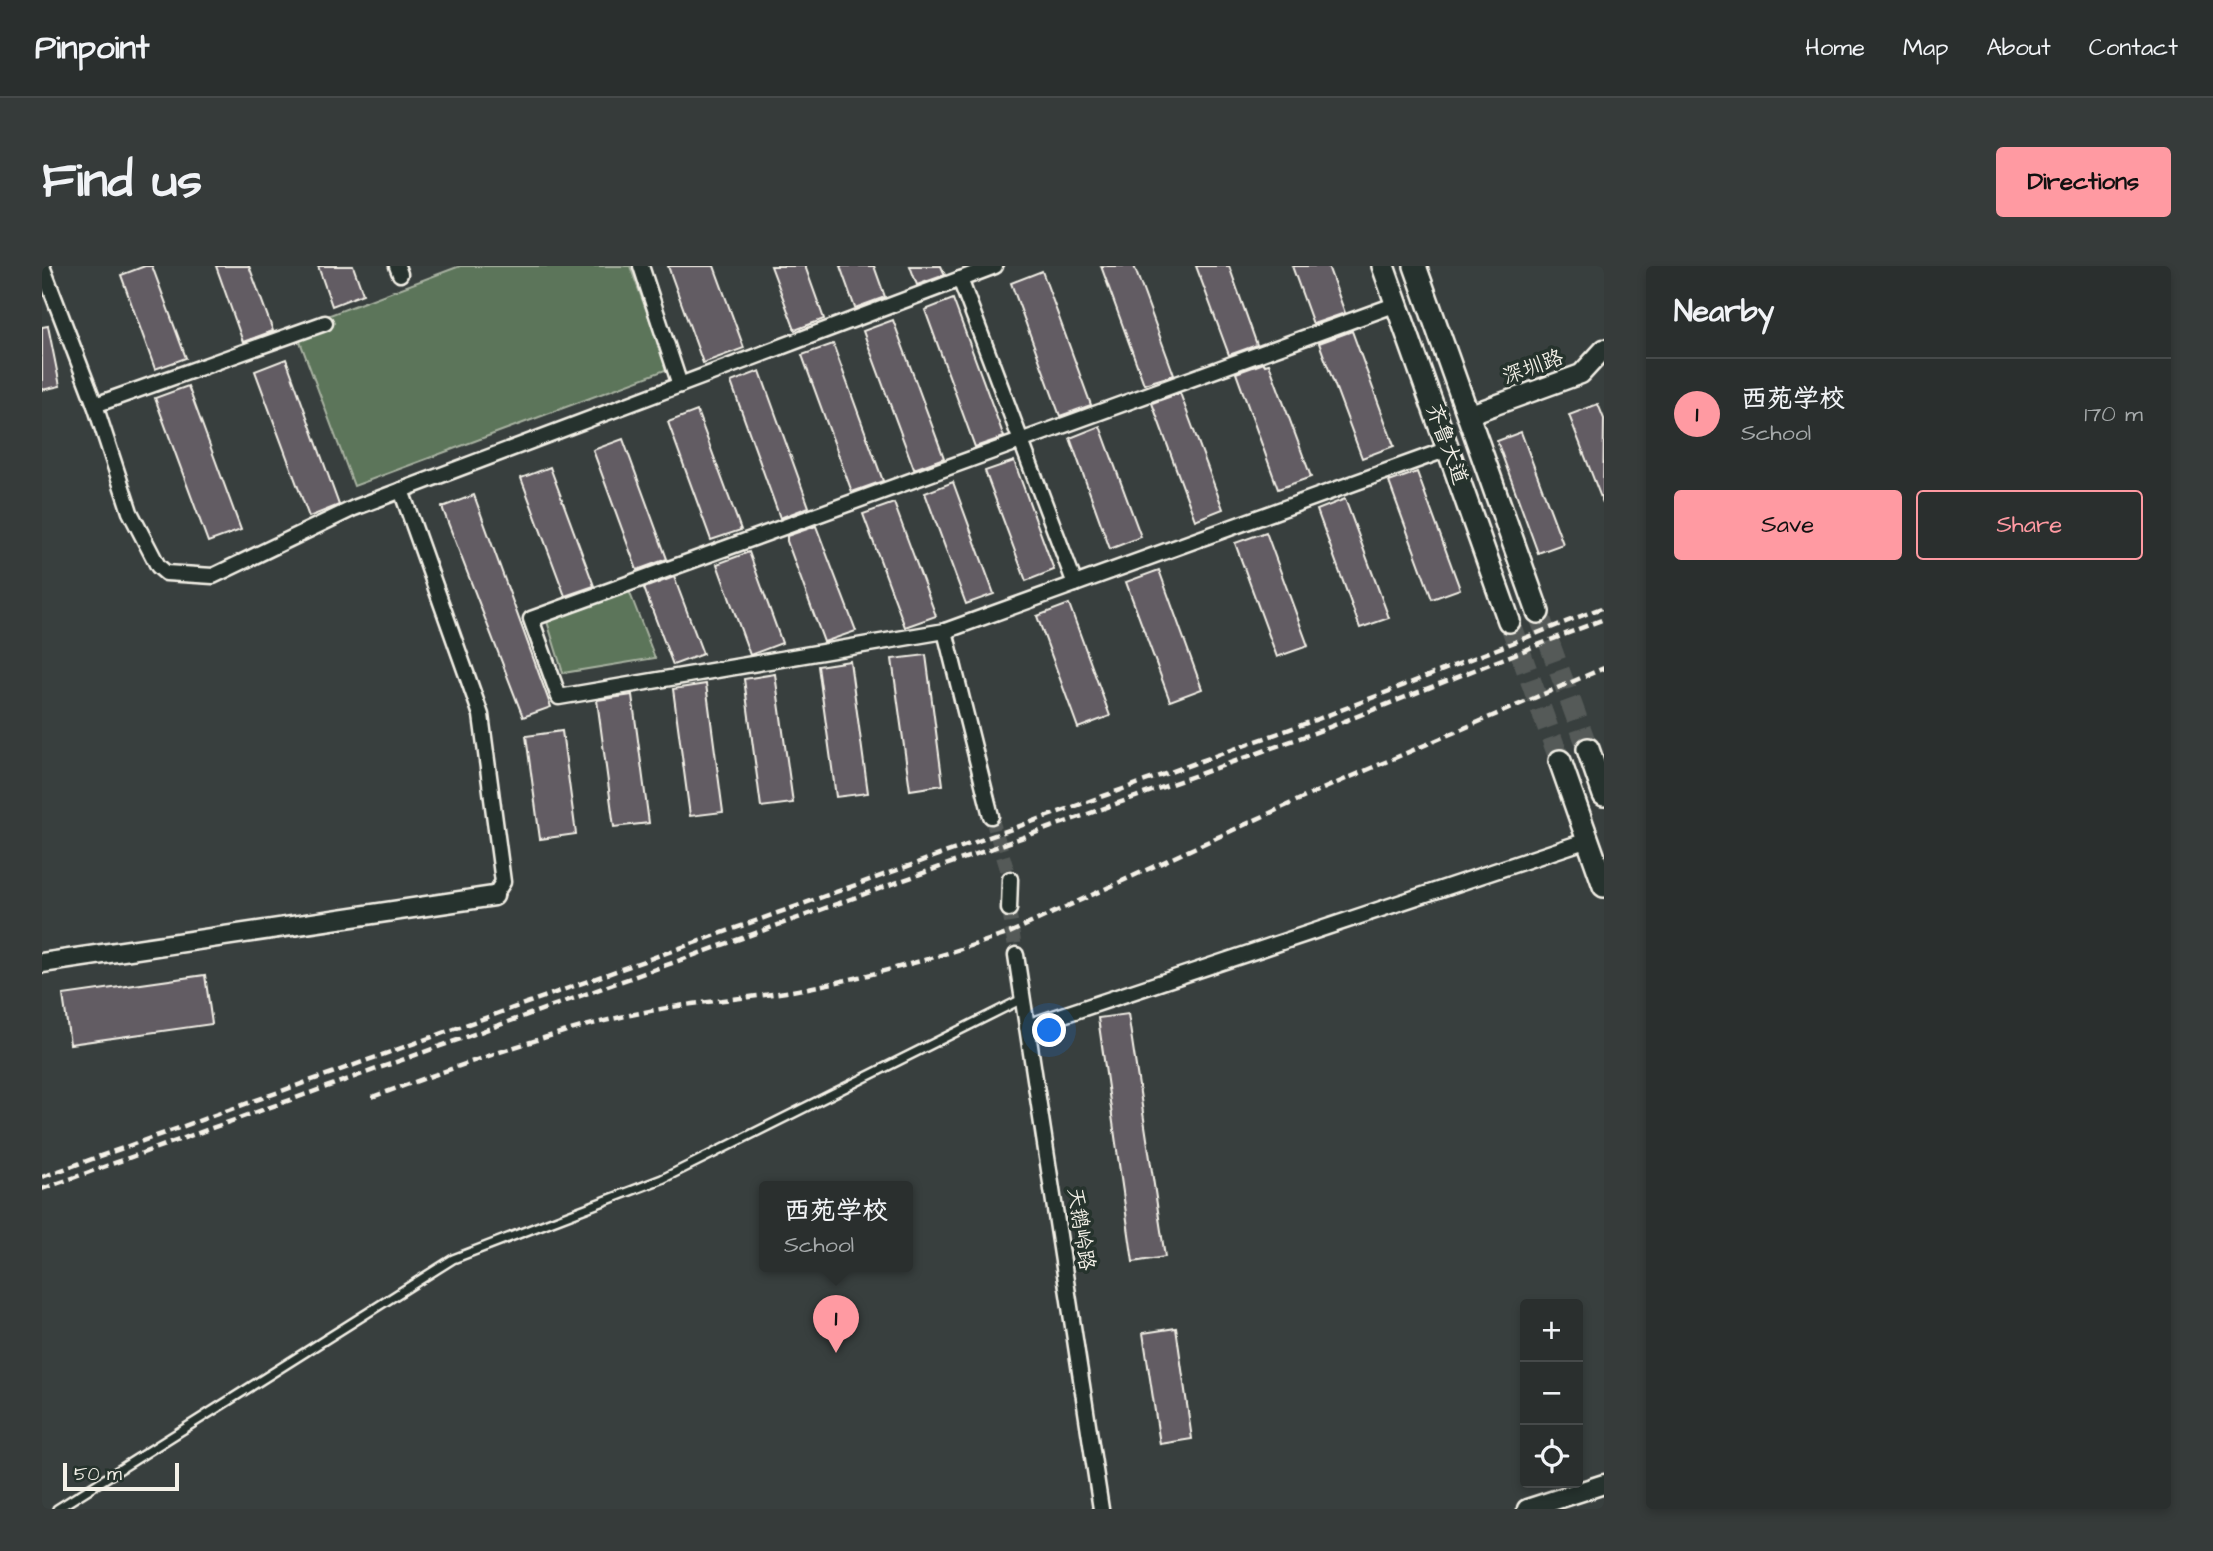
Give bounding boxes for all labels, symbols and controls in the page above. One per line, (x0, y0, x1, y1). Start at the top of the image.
text: Pinpoint (35, 25, 149, 71)
text: Home (1805, 31, 1865, 65)
text: Map (1903, 31, 1948, 65)
text: About (1986, 31, 2051, 65)
text: Contact (2089, 31, 2178, 65)
button: Directions (1996, 147, 2171, 217)
text: Find us (42, 148, 202, 216)
text: Nearby (1674, 291, 1774, 333)
street label: 深圳路 (1498, 343, 1568, 391)
text: 西苑学校 (1741, 381, 1845, 417)
text: 1 (1696, 398, 1698, 430)
text: 170 m (2084, 398, 2143, 430)
street label: 齐鲁大道 (1419, 400, 1475, 488)
text: School (1741, 417, 1811, 449)
button: Save (1674, 490, 1902, 560)
button: Share (1916, 490, 2143, 560)
your location (1032, 1013, 1066, 1047)
popup (759, 1181, 913, 1272)
street label: 天鹅岭路 (1060, 1185, 1102, 1273)
text: 西苑学校 (784, 1193, 888, 1229)
text: School (784, 1229, 854, 1261)
pin: 1 (813, 1295, 859, 1353)
map controls (1520, 1299, 1583, 1488)
button: + (1520, 1299, 1583, 1362)
button: − (1520, 1362, 1583, 1425)
button: locate (1520, 1425, 1583, 1488)
scale bar (63, 1460, 178, 1492)
text: 50 m (74, 1461, 122, 1488)

